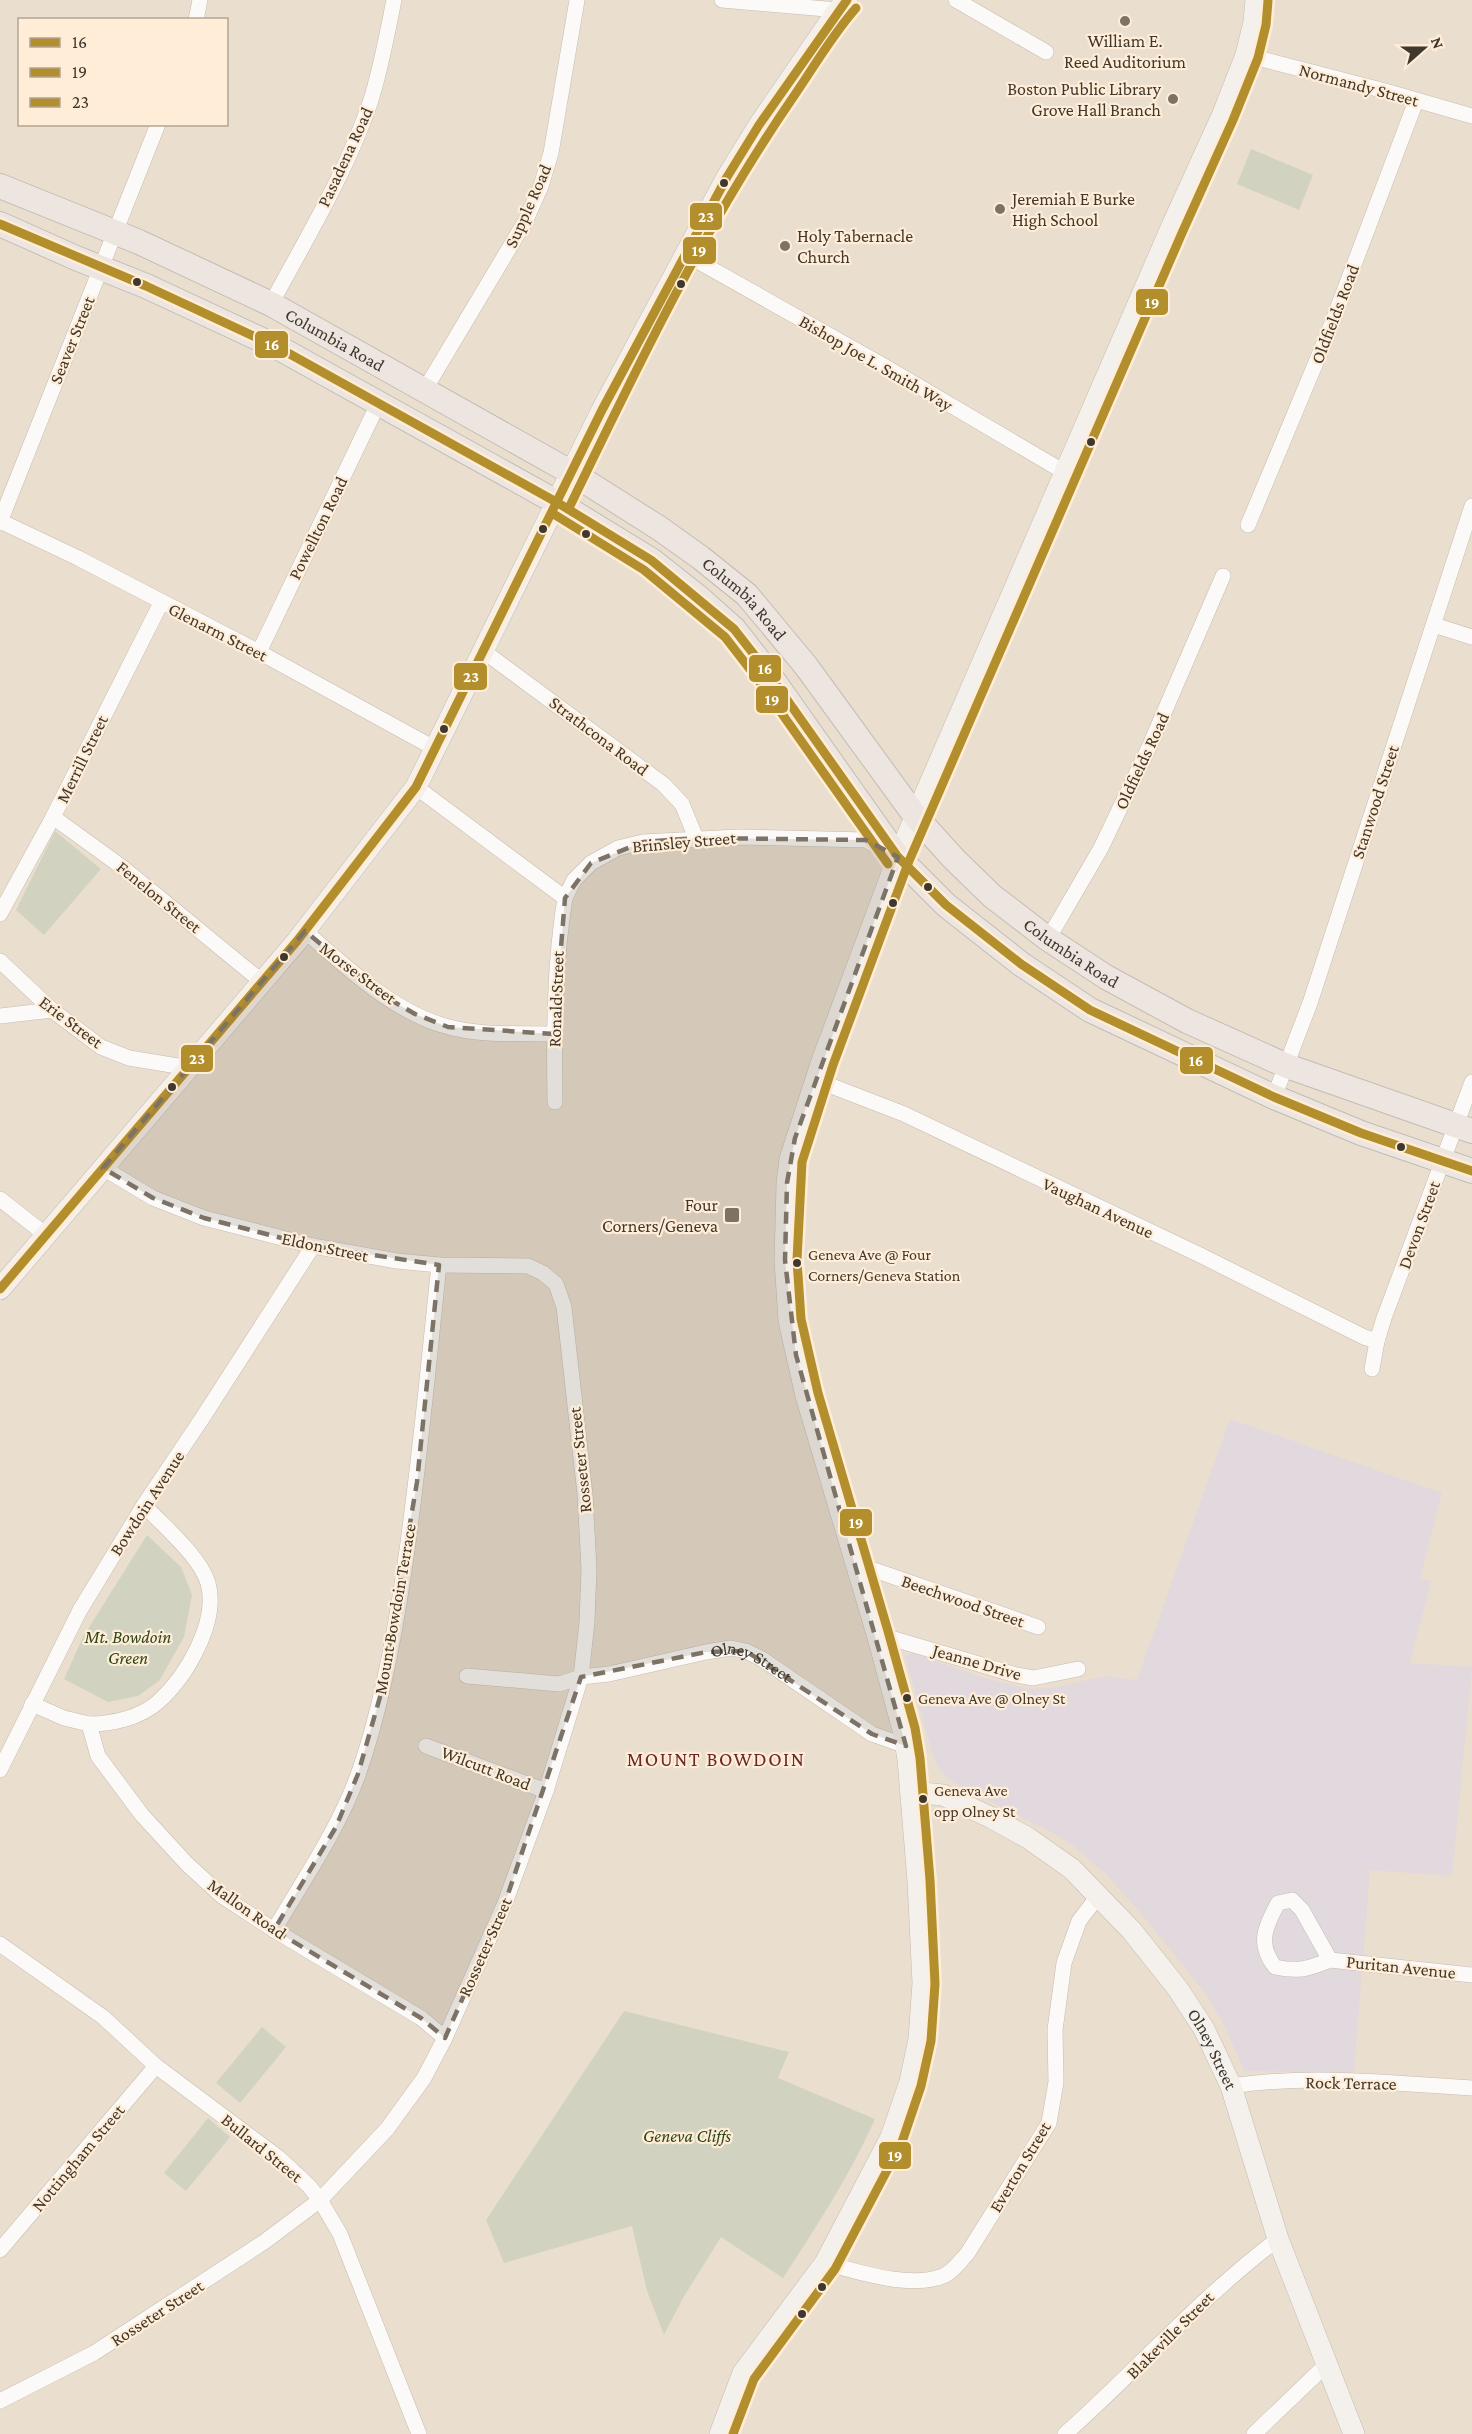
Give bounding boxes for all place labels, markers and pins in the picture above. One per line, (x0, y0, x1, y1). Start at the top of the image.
marker: William E. Reed Auditorium (1118, 14, 1132, 28)
place label: William E. Reed Auditorium (1064, 31, 1187, 72)
place label: Boston Public Library Grove Hall Branch (1007, 79, 1162, 120)
marker: Boston Public Library Grove Hall Branch (1166, 92, 1180, 106)
unlabelled marker (718, 177, 730, 189)
place label: Jeremiah E Burke High School (1010, 189, 1135, 230)
marker: Jeremiah E Burke High School (993, 202, 1007, 216)
place label: Holy Tabernacle Church (797, 226, 913, 267)
marker: Holy Tabernacle Church (778, 239, 792, 253)
unlabelled marker (131, 276, 143, 288)
unlabelled marker (675, 278, 687, 290)
unlabelled marker (1085, 436, 1097, 448)
unlabelled marker (537, 523, 549, 535)
unlabelled marker (580, 528, 592, 540)
unlabelled marker (438, 723, 450, 735)
unlabelled marker (922, 881, 934, 893)
unlabelled marker (887, 897, 899, 909)
unlabelled marker (278, 951, 290, 963)
unlabelled marker (166, 1081, 178, 1093)
unlabelled marker (1395, 1141, 1407, 1153)
place label: Four Corners/Geneva (602, 1195, 719, 1236)
marker: Four Corners/Geneva (723, 1206, 741, 1224)
place label: Geneva Ave @ Four Corners/Geneva Station (808, 1246, 961, 1284)
marker: Geneva Ave @ Four Corners/Geneva Station (791, 1257, 803, 1269)
place label: Geneva Ave @ Olney St (918, 1690, 1066, 1708)
marker: Geneva Ave @ Olney St (901, 1692, 913, 1704)
place label: Geneva Ave opp Olney St (934, 1782, 1016, 1821)
marker: Geneva Ave opp Olney St (917, 1793, 929, 1805)
unlabelled marker (816, 2281, 828, 2293)
unlabelled marker (796, 2308, 808, 2320)

